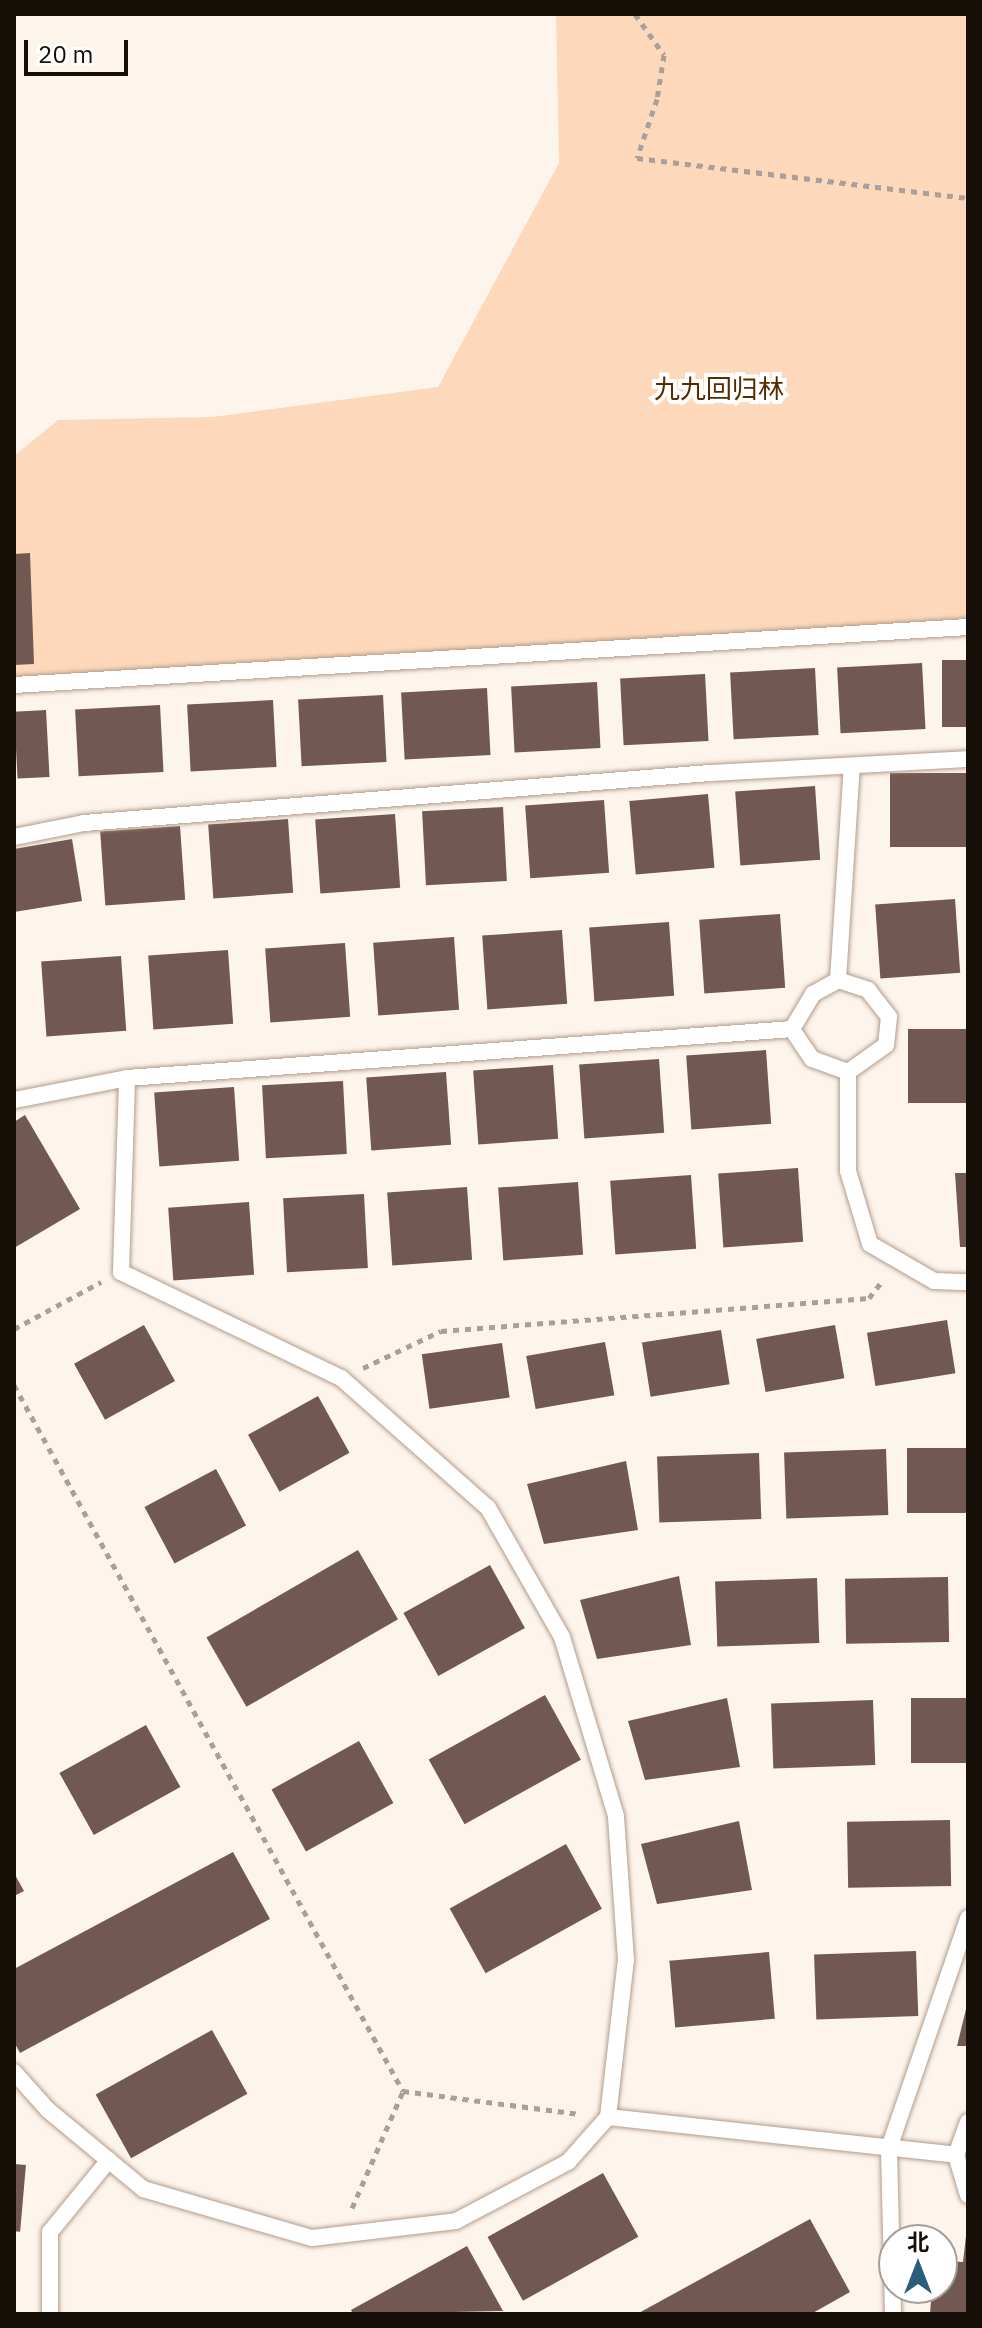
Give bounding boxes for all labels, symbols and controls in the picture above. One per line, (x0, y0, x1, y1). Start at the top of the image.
scale bar (28, 24, 132, 74)
text: 20 m (38, 38, 93, 70)
park label: 九九回归林 (654, 373, 784, 405)
north arrow (878, 2224, 958, 2304)
text: 北 (907, 2227, 929, 2256)

